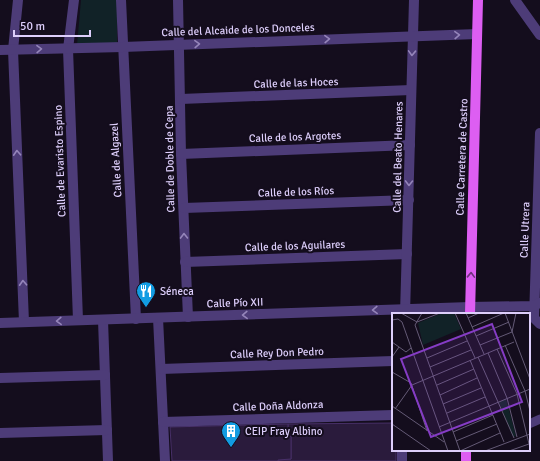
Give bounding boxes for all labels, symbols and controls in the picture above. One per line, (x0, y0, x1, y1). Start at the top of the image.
scale bar (14, 12, 90, 38)
text: 50 m (20, 19, 45, 34)
street label: Calle del Alcaide de los Donceles (161, 21, 315, 39)
one-way arrow (454, 30, 460, 39)
one-way arrow (324, 35, 330, 43)
one-way arrow (194, 39, 200, 48)
one-way arrow (36, 45, 42, 54)
one-way arrow (408, 50, 416, 56)
street label: Calle de las Hoces (253, 75, 339, 91)
street label: Calle Carretera de Castro (453, 98, 471, 216)
street label: Calle del Beato Henares (391, 101, 405, 213)
street label: Calle de Evaristo Espino (52, 104, 68, 217)
street label: Calle de Doble de Cepa (163, 105, 177, 213)
street label: Calle de Algazel (108, 122, 124, 198)
street label: Calle de los Argotes (249, 129, 342, 145)
one-way arrow (13, 150, 21, 156)
one-way arrow (405, 180, 413, 186)
street label: Calle de los Ríos (258, 184, 335, 200)
street label: Calle Utrera (518, 201, 532, 258)
one-way arrow (180, 233, 188, 239)
street label: Calle de los Aguilares (245, 238, 346, 254)
one-way arrow (467, 272, 475, 278)
one-way arrow (18, 280, 27, 286)
restaurant icon: Séneca (135, 280, 157, 308)
place label: Séneca (160, 285, 194, 298)
street label: Calle Pío XII (207, 296, 263, 310)
one-way arrow (372, 306, 378, 315)
one-way arrow (242, 311, 248, 319)
inset map (392, 313, 530, 451)
one-way arrow (56, 317, 62, 325)
street label: Calle Rey Don Pedro (230, 345, 324, 361)
street label: Calle Doña Aldonza (232, 398, 324, 414)
building icon: CEIP Fray Albino (220, 420, 242, 448)
place label: CEIP Fray Albino (245, 425, 323, 438)

